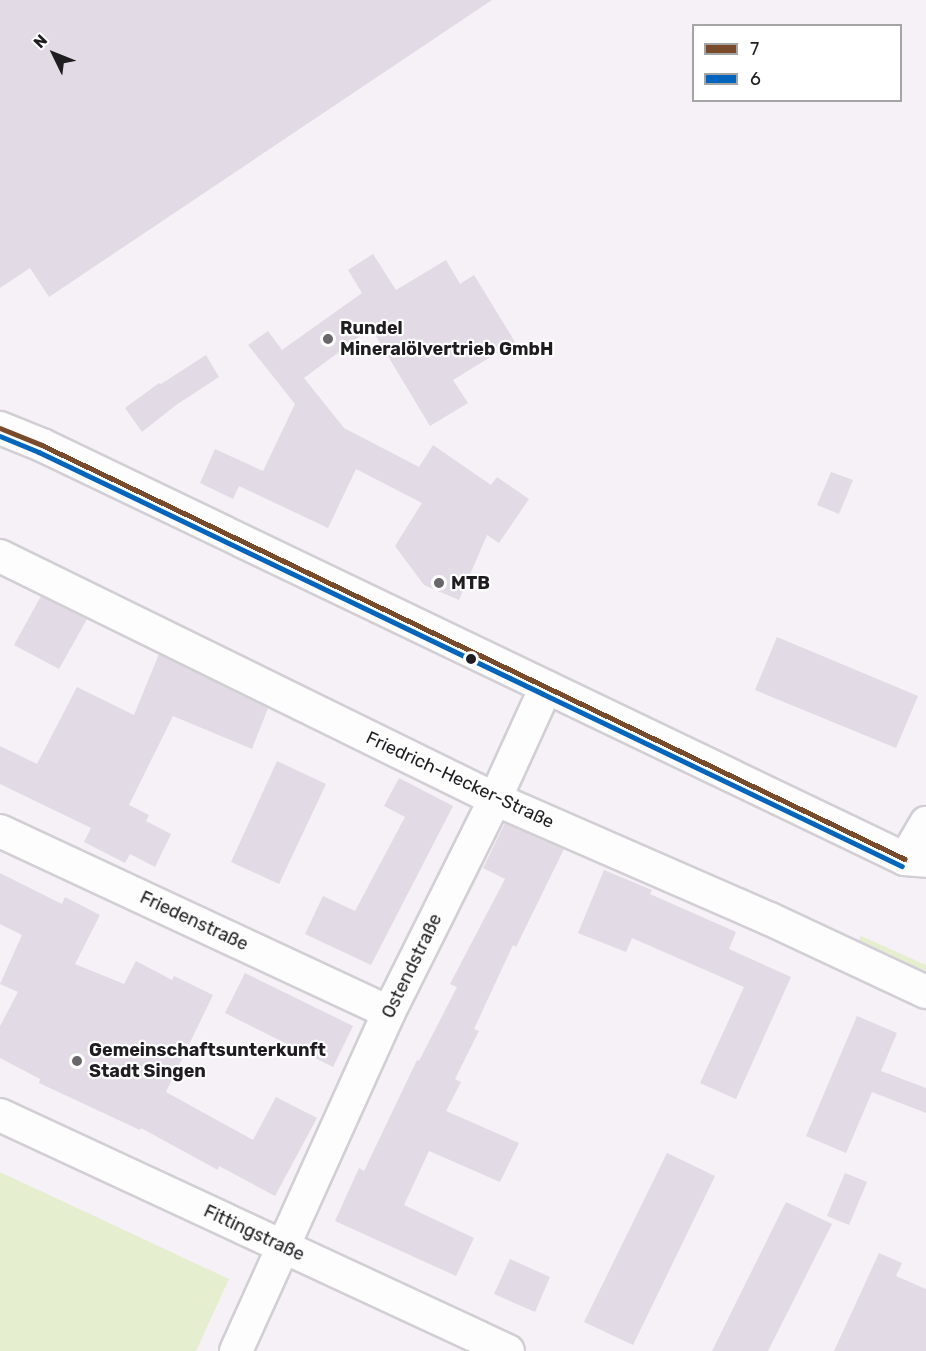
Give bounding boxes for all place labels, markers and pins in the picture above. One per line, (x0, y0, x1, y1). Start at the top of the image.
place label: Rundel Mineralölvertrieb GmbH (340, 318, 553, 360)
marker: Rundel Mineralölvertrieb GmbH (321, 332, 335, 346)
place label: MTB (451, 572, 490, 594)
marker: MTB (432, 576, 446, 590)
unlabelled marker (465, 653, 477, 665)
place label: Gemeinschaftsunterkunft Stadt Singen (89, 1040, 326, 1082)
marker: Gemeinschaftsunterkunft Stadt Singen (70, 1054, 84, 1068)

